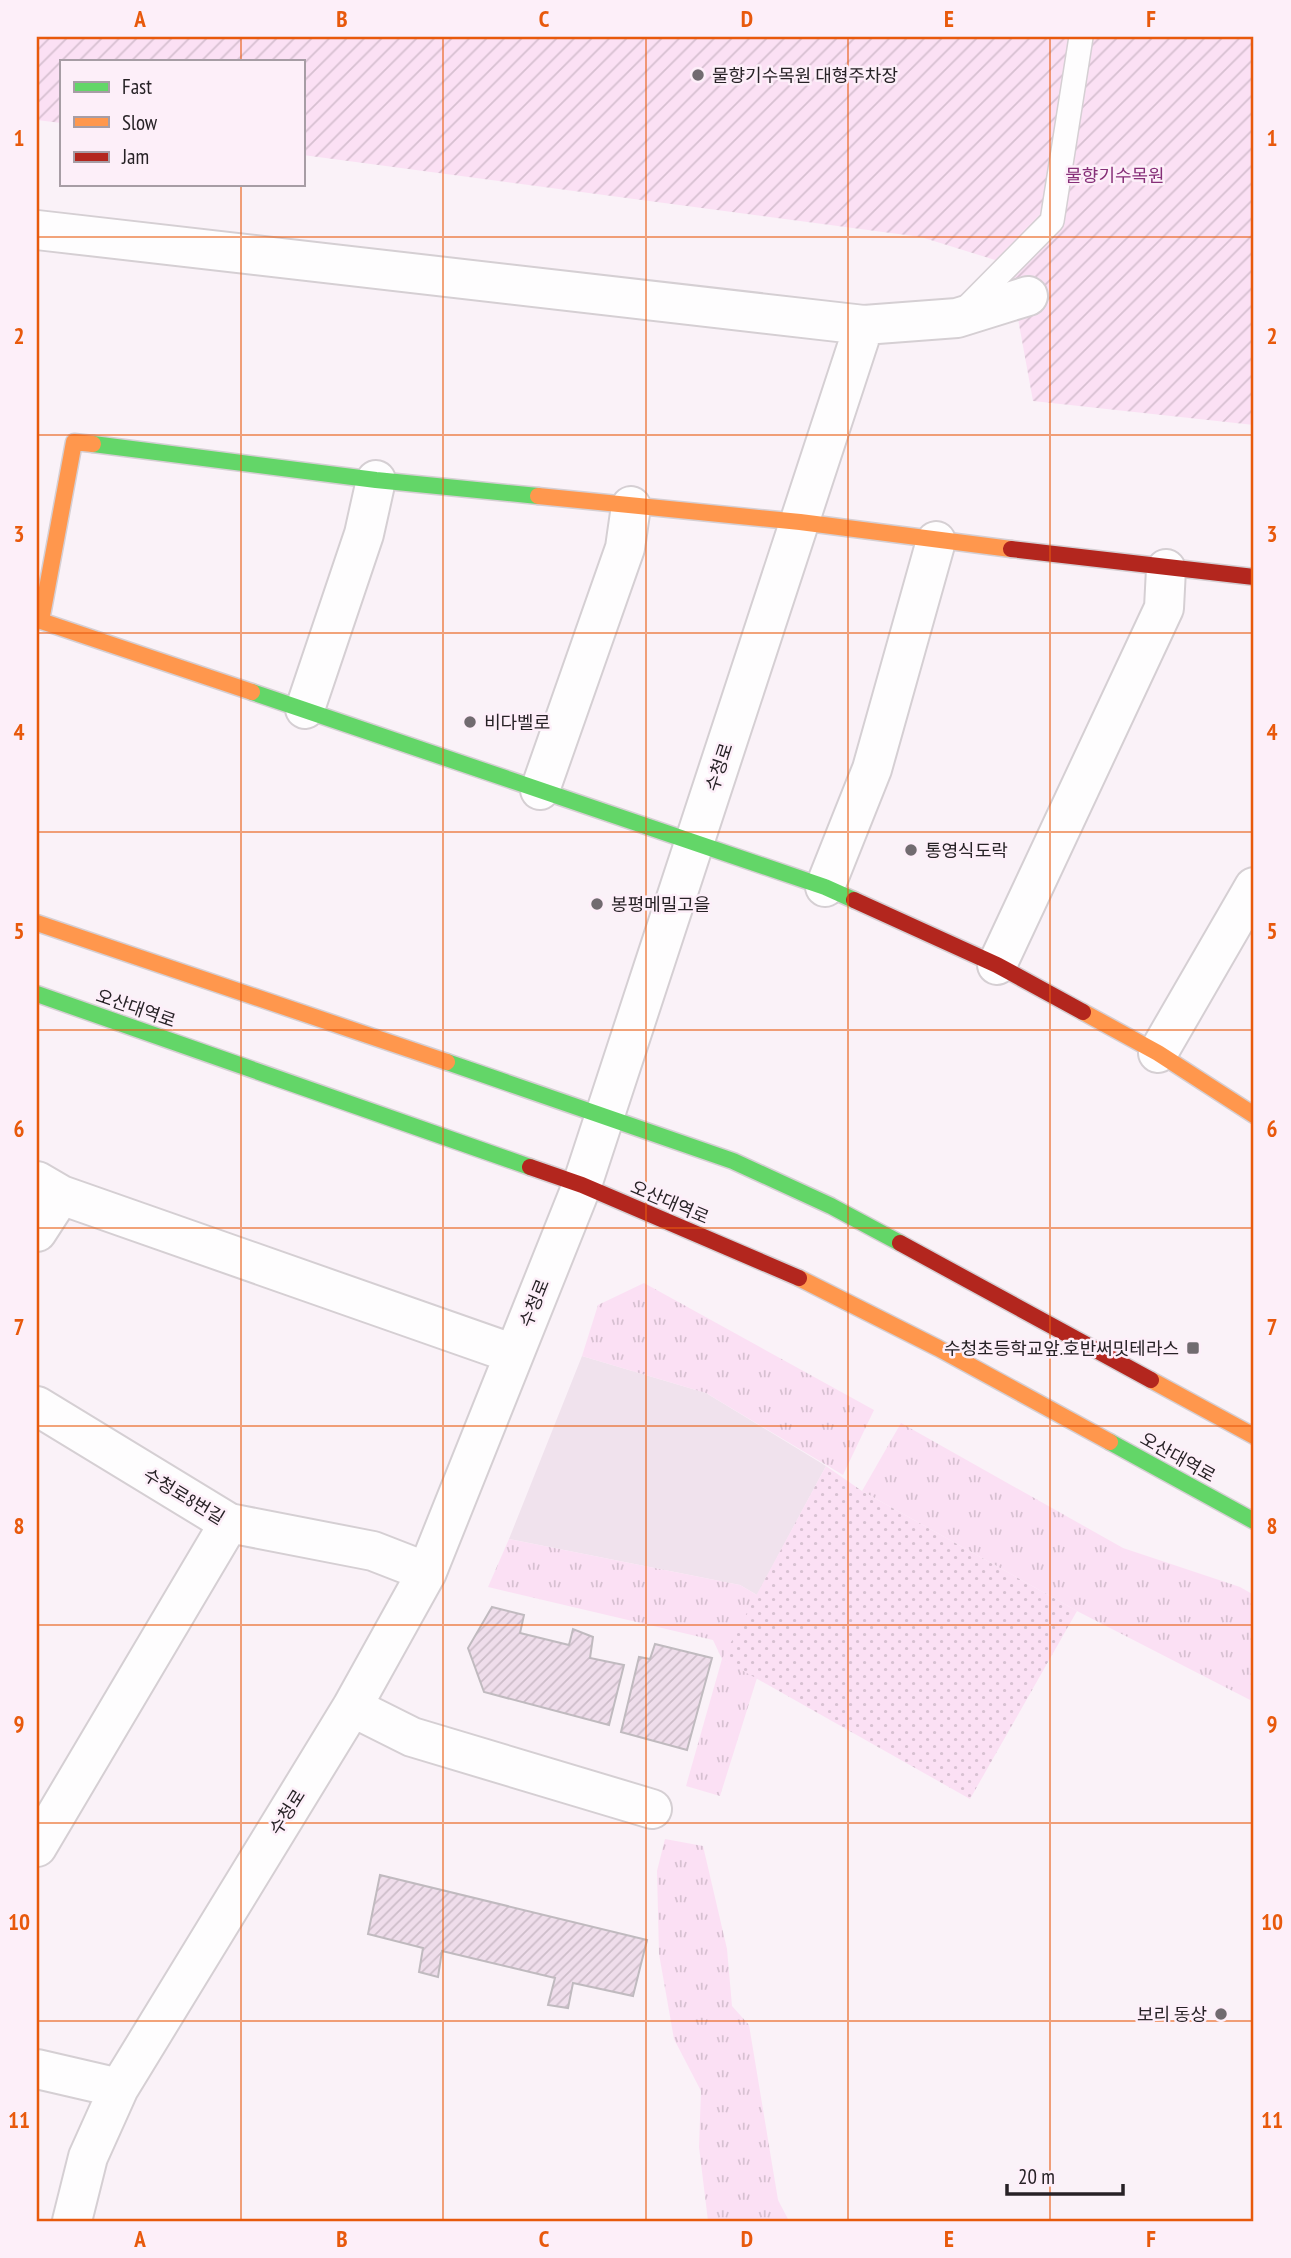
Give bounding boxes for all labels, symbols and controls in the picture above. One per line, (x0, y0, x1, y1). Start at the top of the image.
text: A (133, 4, 146, 33)
text: B (336, 4, 348, 33)
text: C (539, 4, 550, 33)
text: D (741, 4, 753, 33)
text: E (944, 4, 954, 33)
text: F (1146, 4, 1156, 33)
legend (60, 60, 304, 186)
place label: 물향기수목원 대형주차장 (712, 64, 898, 87)
marker: 물향기수목원 대형주차장 (690, 67, 706, 83)
text: Fast (122, 73, 152, 100)
text: Slow (122, 109, 158, 136)
text: 1 (14, 123, 25, 152)
text: 1 (1267, 123, 1278, 152)
text: Jam (121, 143, 149, 170)
park label: 물향기수목원 (1065, 164, 1165, 187)
text: 2 (14, 321, 25, 350)
text: 2 (1267, 321, 1278, 350)
text: 3 (14, 519, 25, 548)
text: 3 (1267, 519, 1278, 548)
place label: 비다벨로 (484, 711, 550, 734)
marker: 비다벨로 (462, 714, 478, 730)
text: 4 (14, 717, 25, 746)
text: 4 (1267, 717, 1278, 746)
street label: 수청로 (700, 740, 738, 794)
place label: 통영식도락 (925, 839, 1008, 862)
marker: 통영식도락 (903, 842, 919, 858)
place label: 봉평메밀고을 (611, 893, 710, 916)
marker: 봉평메밀고을 (589, 896, 605, 912)
text: 5 (14, 916, 25, 945)
text: 5 (1267, 916, 1278, 945)
street label: 오산대역로 (93, 984, 179, 1032)
text: 6 (14, 1114, 25, 1143)
text: 6 (1267, 1114, 1278, 1143)
street label: 오산대역로 (627, 1175, 713, 1229)
street label: 수청로 (514, 1276, 554, 1330)
text: 7 (14, 1312, 25, 1341)
text: 7 (1267, 1312, 1278, 1341)
place label: 수청초등학교앞.호반써밋테라스 (944, 1337, 1179, 1360)
marker: 수청초등학교앞.호반써밋테라스 (1185, 1340, 1201, 1356)
street label: 오산대역로 (1136, 1427, 1220, 1487)
street label: 수청로8번길 (139, 1463, 229, 1529)
text: 8 (14, 1511, 25, 1540)
text: 8 (1267, 1511, 1278, 1540)
text: 9 (14, 1709, 25, 1738)
text: 9 (1267, 1709, 1278, 1738)
street label: 수청로 (264, 1785, 310, 1839)
text: 10 (8, 1907, 30, 1936)
text: 10 (1261, 1907, 1283, 1936)
place label: 보리 동상 (1137, 2003, 1207, 2026)
marker: 보리 동상 (1213, 2006, 1229, 2022)
text: 11 (8, 2105, 30, 2134)
text: 11 (1261, 2105, 1283, 2134)
scale bar (1007, 2153, 1123, 2197)
text: 20 m (1018, 2163, 1055, 2190)
text: A (133, 2224, 146, 2253)
text: B (336, 2224, 348, 2253)
text: C (539, 2224, 550, 2253)
text: D (741, 2224, 753, 2253)
text: E (944, 2224, 954, 2253)
text: F (1146, 2224, 1156, 2253)

